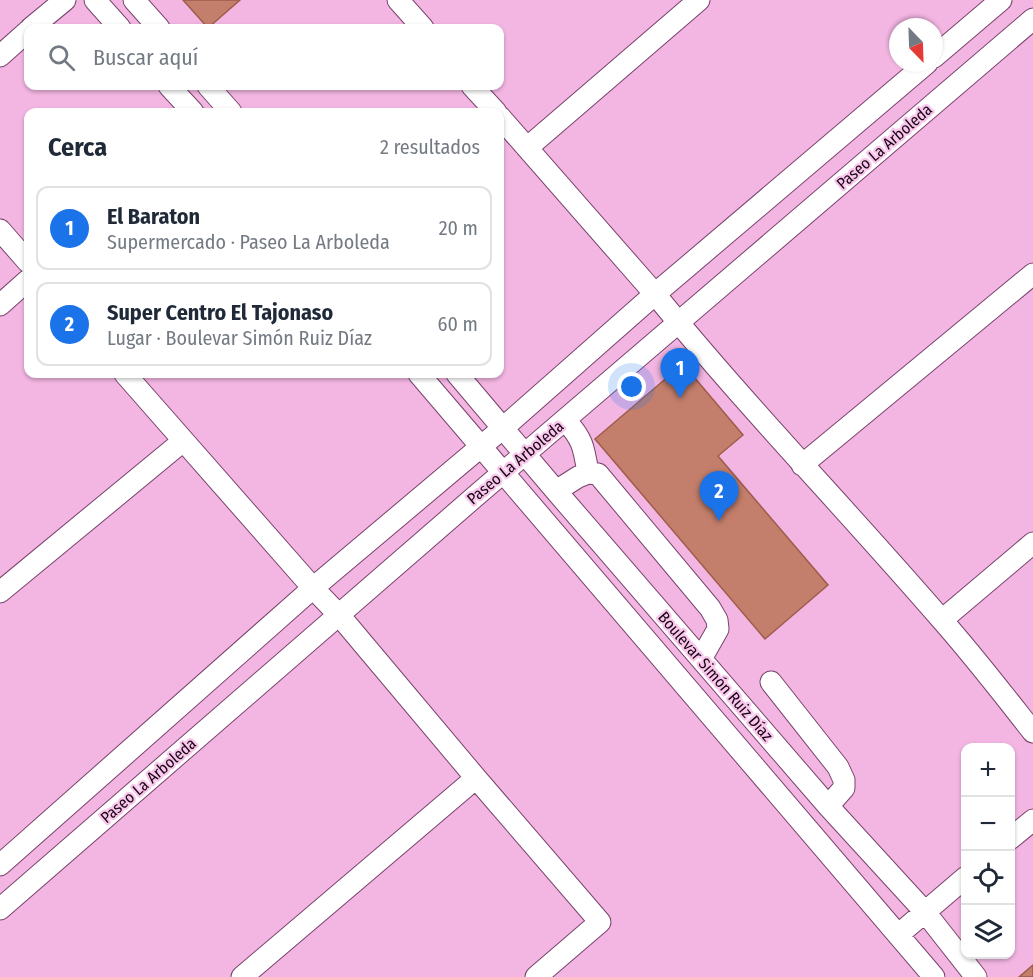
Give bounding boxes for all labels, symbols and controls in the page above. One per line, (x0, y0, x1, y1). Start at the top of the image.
north arrow (889, 18, 943, 72)
search box (24, 24, 504, 90)
icon: search (45, 41, 78, 74)
text: Buscar aquí (93, 44, 198, 71)
street label: Paseo La Arboleda (833, 100, 936, 193)
text: Cerca (48, 132, 107, 163)
text: 2 resultados (380, 135, 480, 159)
text: El Baraton (107, 203, 200, 230)
text: 1 (65, 216, 74, 240)
text: 20 m (439, 216, 478, 240)
text: Supermercado · Paseo La Arboleda (107, 230, 390, 254)
text: Super Centro El Tajonaso (107, 299, 333, 326)
text: 2 (65, 312, 74, 336)
text: 60 m (438, 312, 478, 336)
text: Lugar · Boulevar Simón Ruiz Díaz (107, 326, 372, 350)
pin: 1 (660, 348, 700, 398)
your location (617, 372, 646, 401)
street label: Paseo La Arboleda (463, 416, 568, 508)
pin: 2 (700, 472, 738, 521)
street label: Boulevar Simón Ruiz Díaz (654, 608, 777, 745)
street label: Paseo La Arboleda (97, 734, 200, 827)
map controls (961, 743, 1015, 959)
button: + (961, 743, 1015, 797)
button: − (961, 797, 1015, 851)
button: locate (961, 851, 1015, 905)
button: layers (961, 905, 1015, 959)

